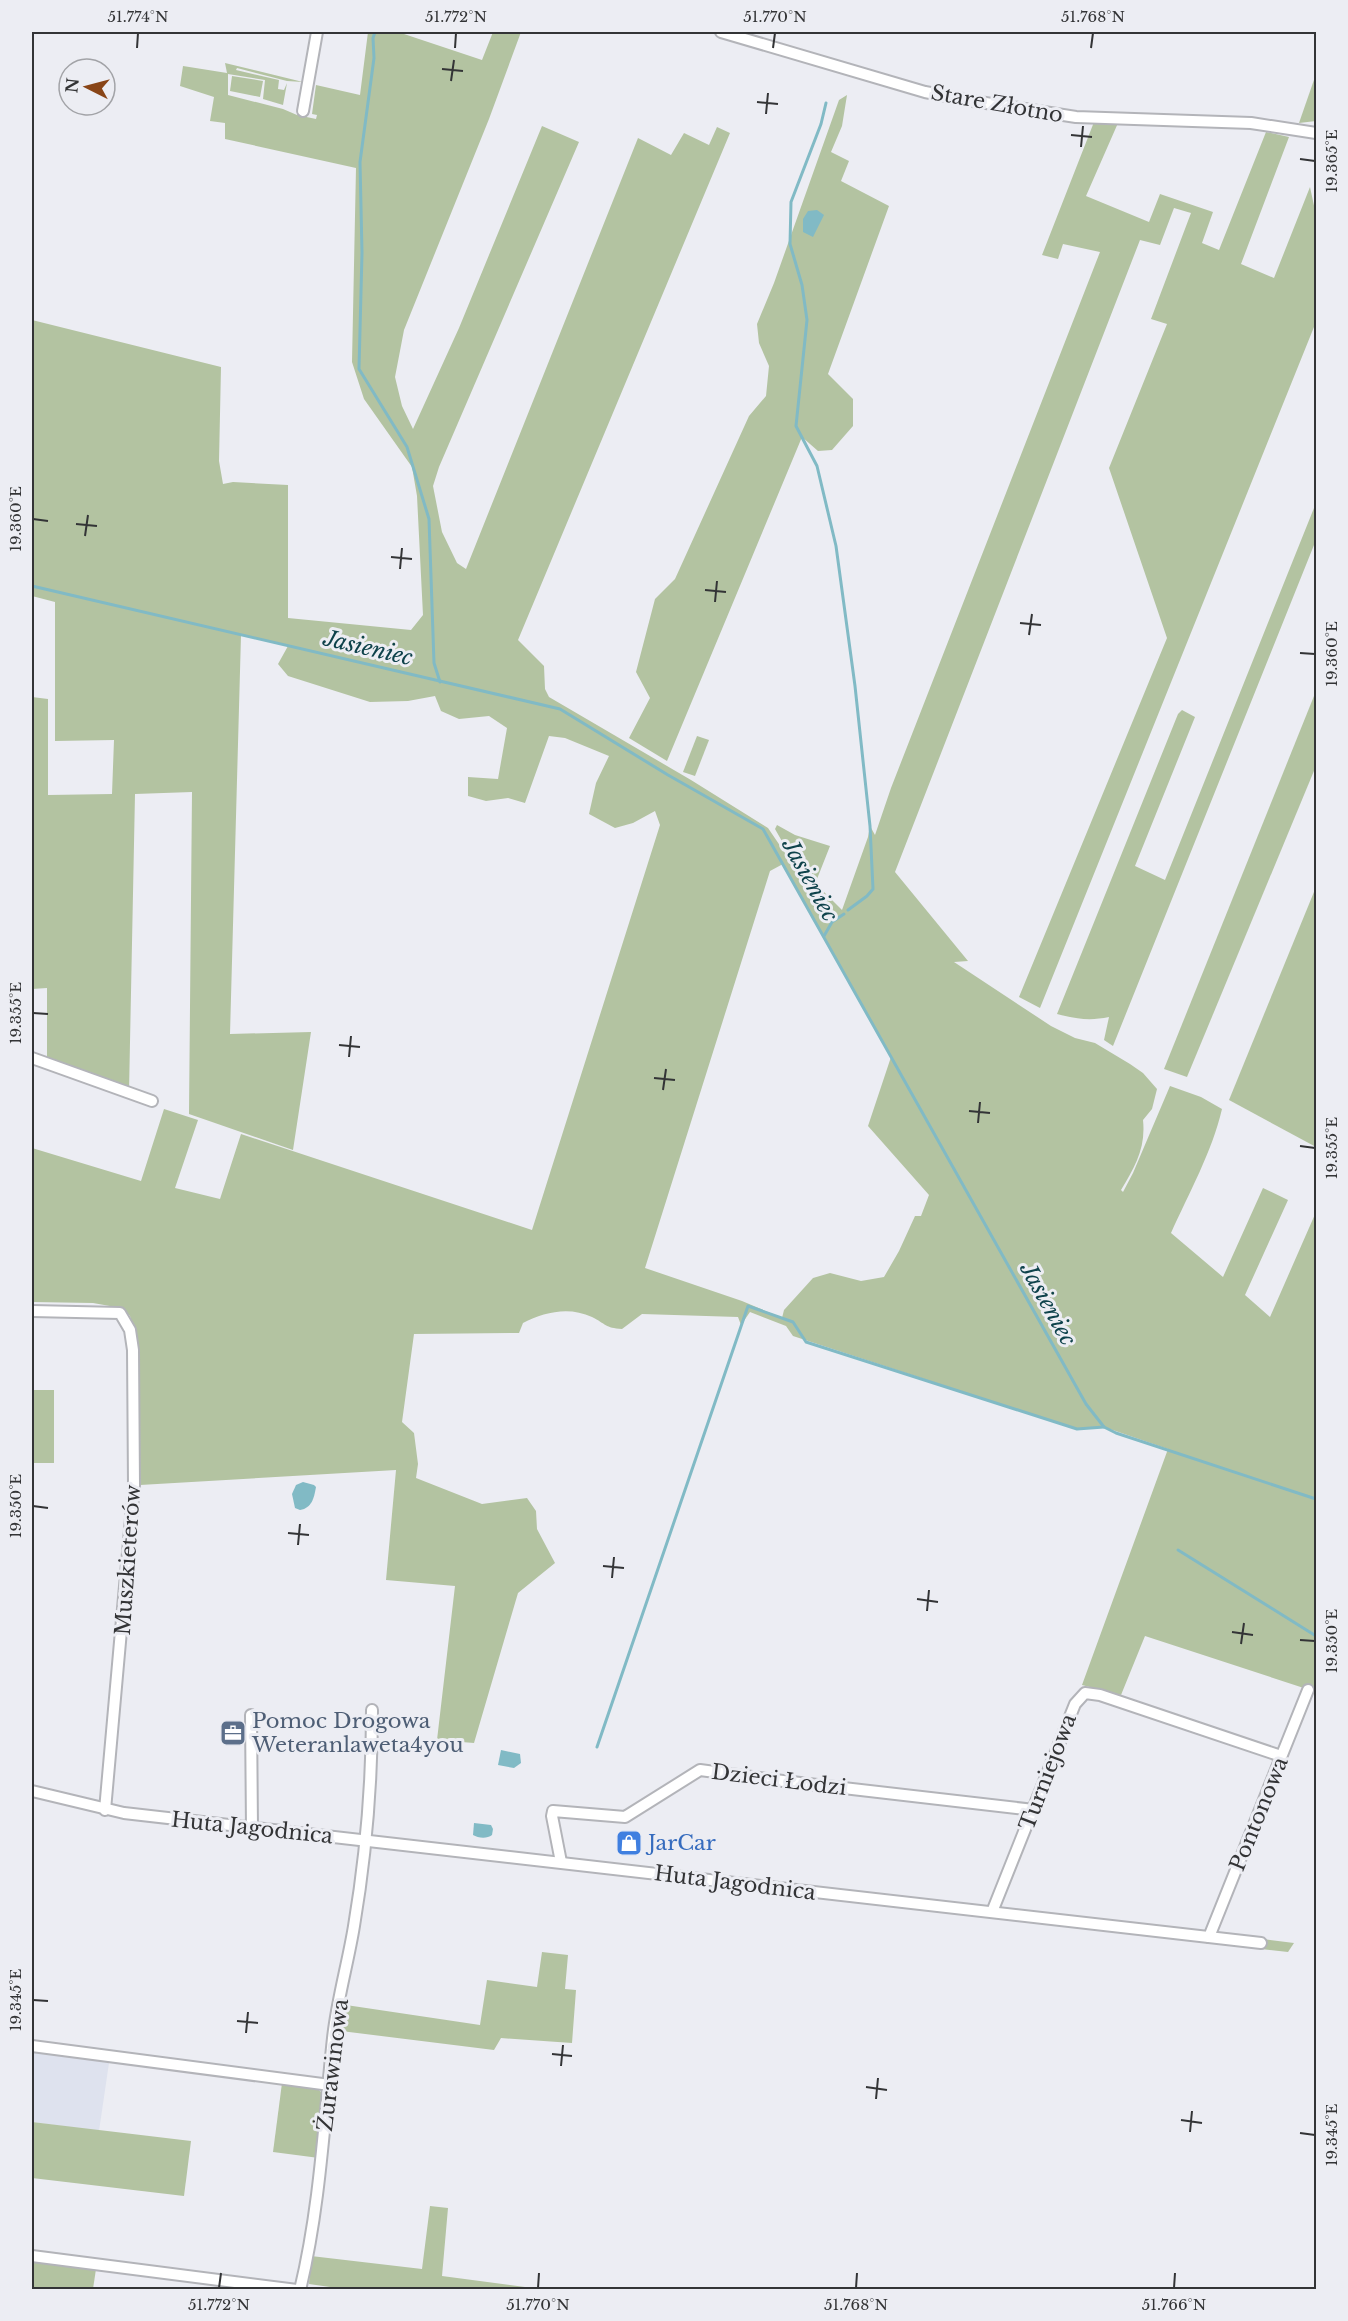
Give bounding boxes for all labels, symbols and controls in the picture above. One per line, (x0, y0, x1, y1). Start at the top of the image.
text: 51.774°N (107, 7, 169, 26)
text: 51.772°N (425, 7, 487, 26)
text: 51.770°N (743, 7, 807, 26)
text: 51.768°N (1061, 7, 1125, 26)
north arrow (57, 57, 117, 117)
text: N (61, 77, 83, 94)
street label: Stare Złotno (929, 80, 1065, 128)
text: 19.365°E (1322, 129, 1341, 193)
text: 19.360°E (6, 486, 25, 552)
text: 19.360°E (1322, 621, 1341, 687)
water label: Jasieniec (320, 624, 415, 671)
water label: Jasieniec (776, 833, 844, 926)
text: 19.355°E (6, 982, 25, 1044)
text: 19.355°E (1322, 1117, 1341, 1179)
water label: Jasieniec (1014, 1257, 1082, 1350)
text: 19.350°E (6, 1474, 25, 1538)
street label: Muszkieterów (110, 1484, 146, 1636)
text: 19.350°E (1322, 1609, 1341, 1673)
place label: Pomoc Drogowa Weteranlaweta4you (251, 1708, 463, 1758)
street label: Turniejowa (1014, 1710, 1082, 1834)
office icon: Pomoc Drogowa Weteranlaweta4you (218, 1718, 248, 1748)
street label: Pontonowa (1224, 1753, 1294, 1875)
street label: Dzieci Łodzi (710, 1759, 848, 1801)
street label: Huta Jagodnica (170, 1807, 335, 1849)
shop icon: JarCar (614, 1828, 644, 1858)
place label: JarCar (645, 1830, 716, 1856)
street label: Huta Jagodnica (653, 1860, 818, 1906)
text: 19.345°E (6, 1969, 25, 2031)
street label: Żurawinowa (312, 1997, 354, 2133)
text: 19.345°E (1322, 2104, 1341, 2166)
text: 51.772°N (188, 2295, 250, 2314)
text: 51.770°N (506, 2295, 570, 2314)
text: 51.768°N (824, 2295, 888, 2314)
text: 51.766°N (1142, 2295, 1206, 2314)

